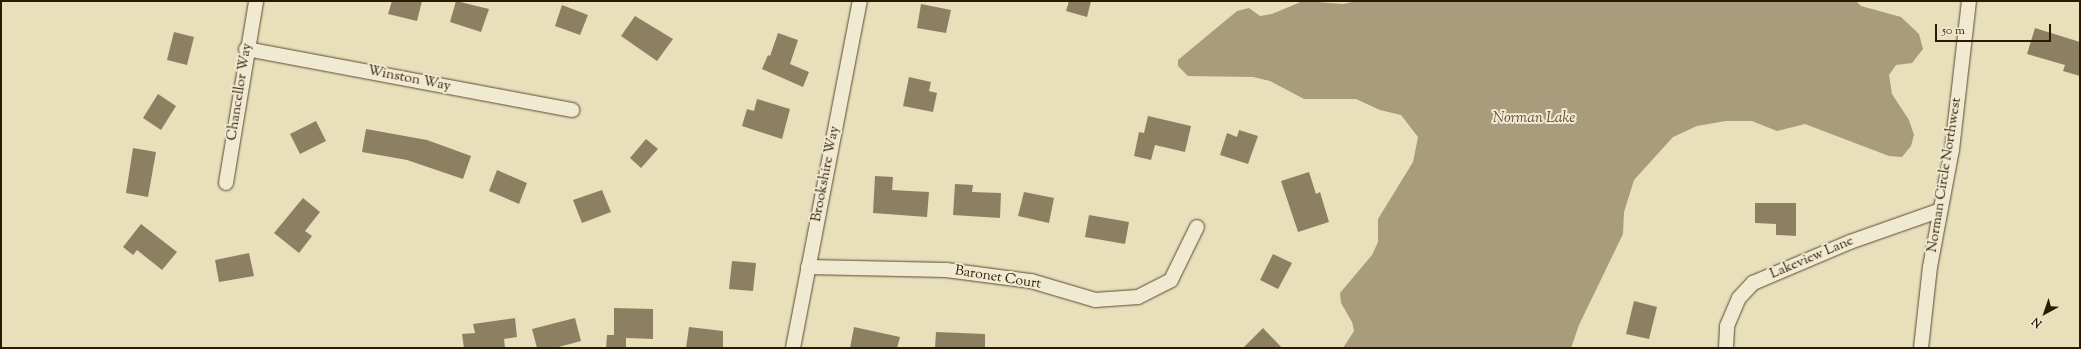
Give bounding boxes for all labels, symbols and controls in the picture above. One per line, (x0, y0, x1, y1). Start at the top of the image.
scale bar (1937, 16, 2053, 42)
text: 50 m (1942, 22, 1965, 40)
street label: Chancellor Way (224, 42, 256, 142)
street label: Winston Way (366, 63, 452, 95)
street label: Norman Circle Northwest (1924, 96, 1966, 254)
water label: Norman Lake (1493, 110, 1575, 128)
street label: Brookshire Way (808, 125, 844, 223)
street label: Lakeview Lane (1768, 233, 1856, 283)
street label: Baronet Court (954, 263, 1042, 293)
north arrow (2025, 293, 2065, 333)
text: N (2029, 313, 2046, 331)

